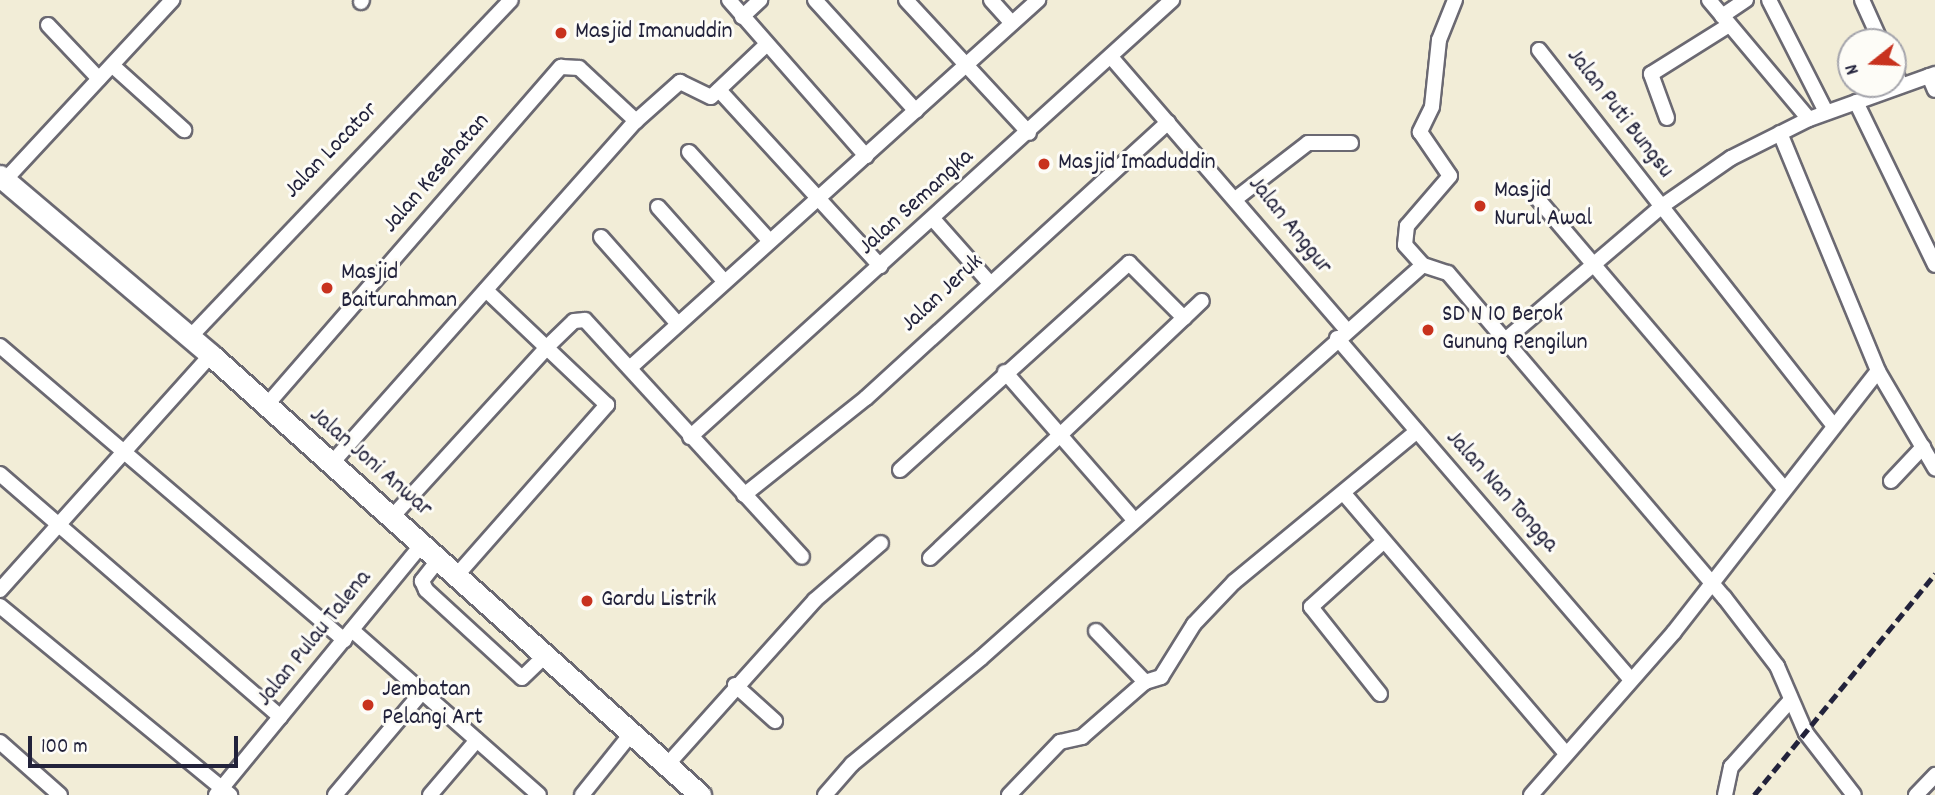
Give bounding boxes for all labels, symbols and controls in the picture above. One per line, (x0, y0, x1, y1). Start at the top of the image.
place label: Masjid Imanuddin (575, 19, 732, 47)
marker: Masjid Imanuddin (553, 25, 569, 41)
north arrow (1837, 28, 1907, 98)
street label: Jalan Puti Bungsu (1559, 43, 1679, 185)
text: N (1839, 60, 1868, 78)
street label: Jalan Locator (279, 97, 385, 205)
street label: Jalan Kesehatan (377, 108, 497, 240)
street label: Jalan Semangka (853, 144, 981, 262)
place label: Masjid Imaduddin (1058, 150, 1216, 178)
marker: Masjid Imaduddin (1036, 156, 1052, 172)
street label: Jalan Anggur (1241, 171, 1337, 281)
place label: Masjid Nurul Awal (1494, 178, 1592, 234)
marker: Masjid Nurul Awal (1472, 198, 1488, 214)
street label: Jalan Jeruk (896, 249, 990, 339)
place label: Masjid Baiturahman (341, 260, 457, 316)
marker: Masjid Baiturahman (319, 280, 335, 296)
place label: SD N 10 Berok Gunung Pengilun (1442, 302, 1588, 358)
marker: SD N 10 Berok Gunung Pengilun (1420, 322, 1436, 338)
street label: Jalan Joni Anwar (303, 402, 437, 524)
street label: Jalan Nan Tongga (1439, 425, 1563, 559)
street label: Jalan Pulau Talena (251, 565, 379, 713)
place label: Gardu Listrik (601, 587, 717, 615)
marker: Gardu Listrik (579, 593, 595, 609)
place label: Jembatan Pelangi Art (382, 677, 483, 733)
marker: Jembatan Pelangi Art (360, 697, 376, 713)
scale bar (32, 722, 242, 766)
text: 100 m (41, 733, 88, 763)

